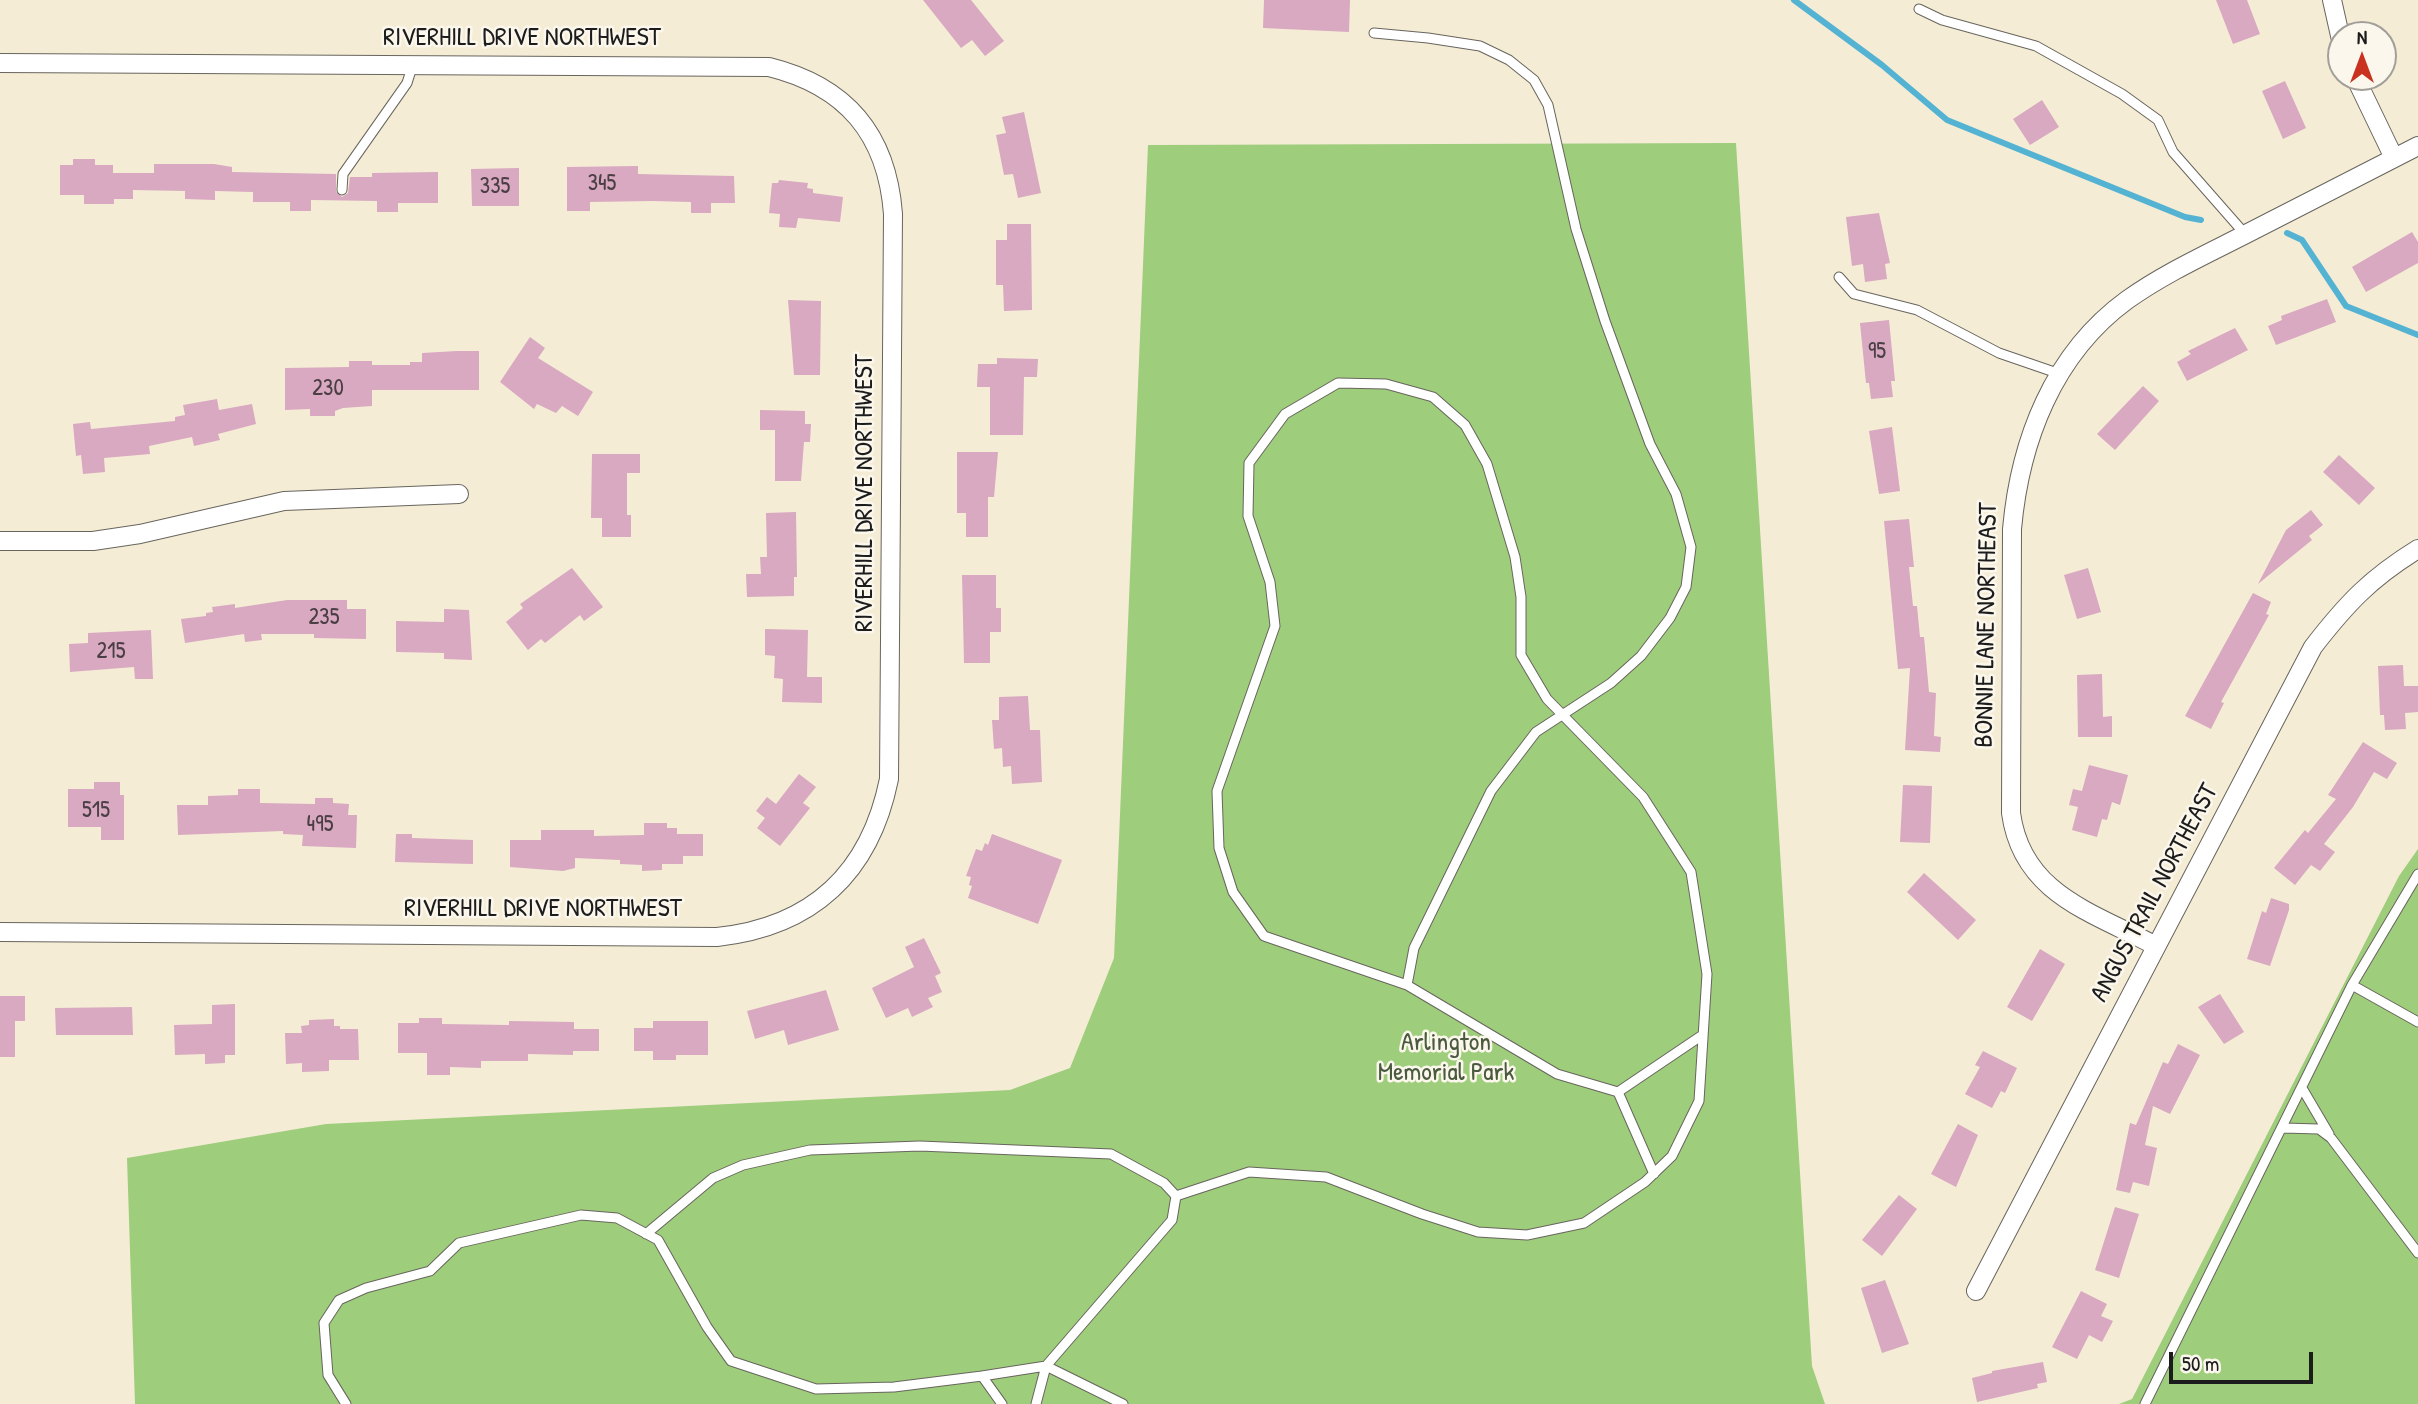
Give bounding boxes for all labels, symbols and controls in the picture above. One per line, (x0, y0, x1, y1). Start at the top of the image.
north arrow (2327, 21, 2397, 91)
street label: RIVERHILL DRIVE NORTHWEST (383, 22, 661, 54)
text: N (2357, 24, 2367, 50)
house number: 345 (588, 170, 616, 198)
house number: 335 (480, 173, 510, 201)
house number: 95 (1868, 338, 1886, 366)
street label: RIVERHILL DRIVE NORTHWEST (849, 354, 881, 632)
house number: 230 (312, 375, 344, 403)
street label: BONNIE LANE NORTHEAST (1969, 502, 2005, 748)
house number: 235 (309, 604, 339, 632)
house number: 215 (97, 638, 125, 666)
street label: ANGUS TRAIL NORTHEAST (2084, 779, 2226, 1007)
house number: 515 (82, 797, 110, 825)
house number: 495 (307, 811, 333, 839)
street label: RIVERHILL DRIVE NORTHWEST (404, 893, 682, 925)
park label: Arlington Memorial Park (1378, 1027, 1514, 1088)
scale bar (2173, 1338, 2316, 1382)
text: 50 m (2182, 1349, 2219, 1378)

